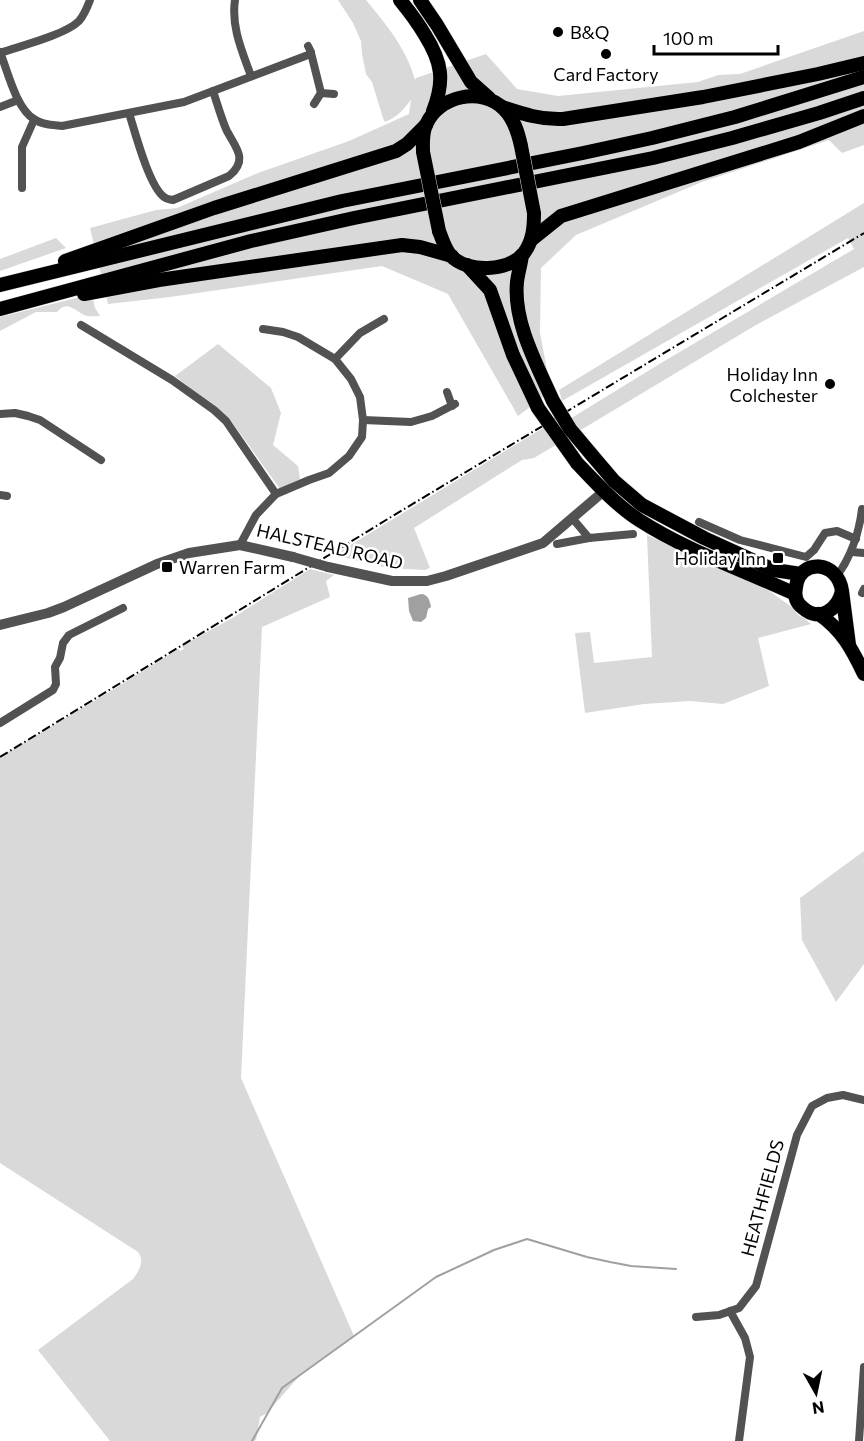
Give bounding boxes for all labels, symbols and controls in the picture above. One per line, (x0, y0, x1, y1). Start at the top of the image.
scale bar (654, 18, 778, 56)
place label: B&Q (570, 21, 610, 43)
marker: B&Q (551, 25, 565, 39)
text: 100 m (663, 27, 713, 49)
marker: Card Factory (599, 47, 613, 61)
place label: Card Factory (553, 63, 659, 85)
place label: Holiday Inn Colchester (727, 363, 818, 406)
marker: Holiday Inn Colchester (823, 377, 837, 391)
street label: HALSTEAD ROAD (255, 518, 405, 574)
place label: Holiday Inn (675, 547, 766, 569)
marker: Holiday Inn (771, 551, 785, 565)
place label: Warren Farm (179, 556, 285, 578)
marker: Warren Farm (160, 560, 174, 574)
street label: HEATHFIELDS (736, 1137, 788, 1259)
north arrow (786, 1363, 846, 1423)
text: N (811, 1398, 826, 1419)

